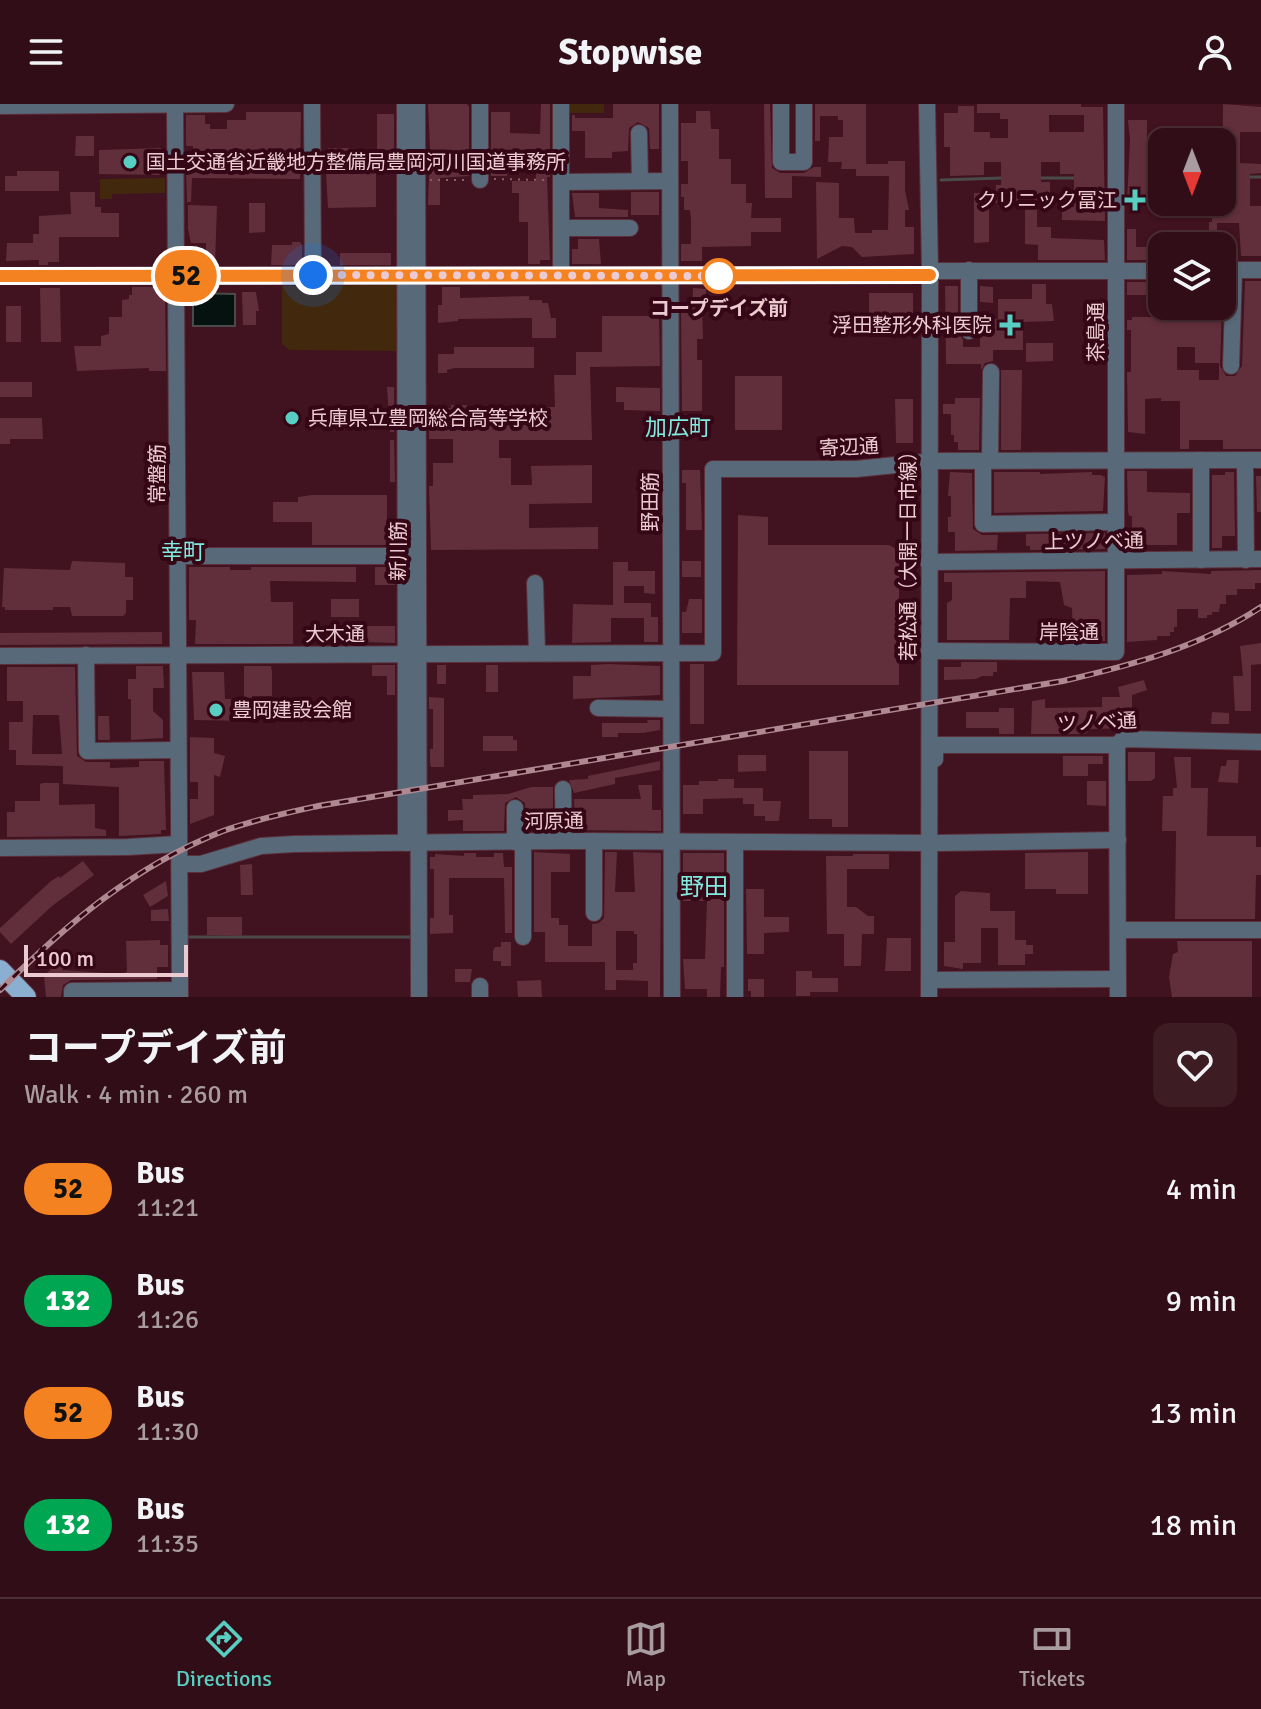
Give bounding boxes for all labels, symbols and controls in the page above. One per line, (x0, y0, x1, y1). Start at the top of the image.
icon: menu (24, 30, 68, 74)
text: Stopwise (559, 30, 702, 75)
icon: person (1193, 30, 1237, 74)
north arrow (1148, 128, 1236, 216)
map controls (1148, 128, 1236, 320)
place label: 国土交通省近畿地方整備局豊岡河川国道事務所 (146, 150, 566, 175)
marker: 国土交通省近畿地方整備局豊岡河川国道事務所 (121, 153, 139, 171)
place label: クリニック冨江 (977, 188, 1117, 213)
marker: クリニック冨江 (1124, 189, 1146, 211)
button: layers (1148, 232, 1236, 320)
line badge: 52 (150, 250, 222, 302)
your location (293, 255, 333, 295)
text: 52 (171, 259, 201, 293)
marker: コープデイズ前 (702, 259, 736, 293)
place label: コープデイズ前 (650, 296, 788, 321)
street label: 茶島通 (1084, 302, 1109, 362)
place label: 浮田整形外科医院 (832, 313, 992, 338)
marker: 浮田整形外科医院 (999, 314, 1021, 336)
place label: 兵庫県立豊岡総合高等学校 (308, 406, 548, 431)
marker: 兵庫県立豊岡総合高等学校 (283, 409, 301, 427)
district label: 加広町 (645, 414, 711, 441)
street label: 寄辺通 (818, 433, 880, 462)
street label: 若松通（大開一日市線） (896, 441, 921, 661)
street label: 常盤筋 (145, 444, 170, 504)
street label: 野田筋 (638, 472, 663, 532)
street label: 新川筋 (386, 521, 411, 581)
street label: 上ツノベ通 (1044, 528, 1144, 555)
district label: 幸町 (161, 538, 205, 565)
street label: 岸陰通 (1039, 620, 1099, 645)
street label: 大木通 (305, 622, 365, 647)
place label: 豊岡建設会館 (232, 698, 352, 723)
marker: 豊岡建設会館 (207, 701, 225, 719)
street label: ツノベ通 (1056, 708, 1138, 737)
street label: 河原通 (524, 808, 584, 835)
district label: 野田 (680, 872, 728, 902)
scale bar (24, 941, 188, 977)
text: 100 m (36, 945, 94, 972)
button: heart (1153, 1023, 1237, 1107)
text: コープデイズ前 (24, 1025, 287, 1072)
text: Walk · 4 min · 260 m (24, 1079, 248, 1111)
text: Bus (136, 1155, 184, 1192)
text: 4 min (1166, 1171, 1237, 1208)
text: 52 (53, 1172, 83, 1206)
text: 11:21 (136, 1192, 199, 1224)
text: Bus (136, 1267, 184, 1304)
text: 9 min (1166, 1283, 1237, 1320)
text: 132 (45, 1284, 91, 1318)
text: 11:26 (136, 1304, 199, 1336)
text: Bus (136, 1379, 184, 1416)
text: 13 min (1150, 1395, 1237, 1432)
text: 52 (53, 1396, 83, 1430)
text: 11:30 (136, 1416, 199, 1448)
text: Bus (136, 1491, 184, 1528)
text: 18 min (1150, 1507, 1237, 1544)
text: 132 (45, 1508, 91, 1542)
text: 11:35 (136, 1528, 199, 1560)
tab: Directions (176, 1617, 272, 1692)
tab: Map (624, 1617, 668, 1692)
tab: Tickets (1019, 1617, 1085, 1692)

